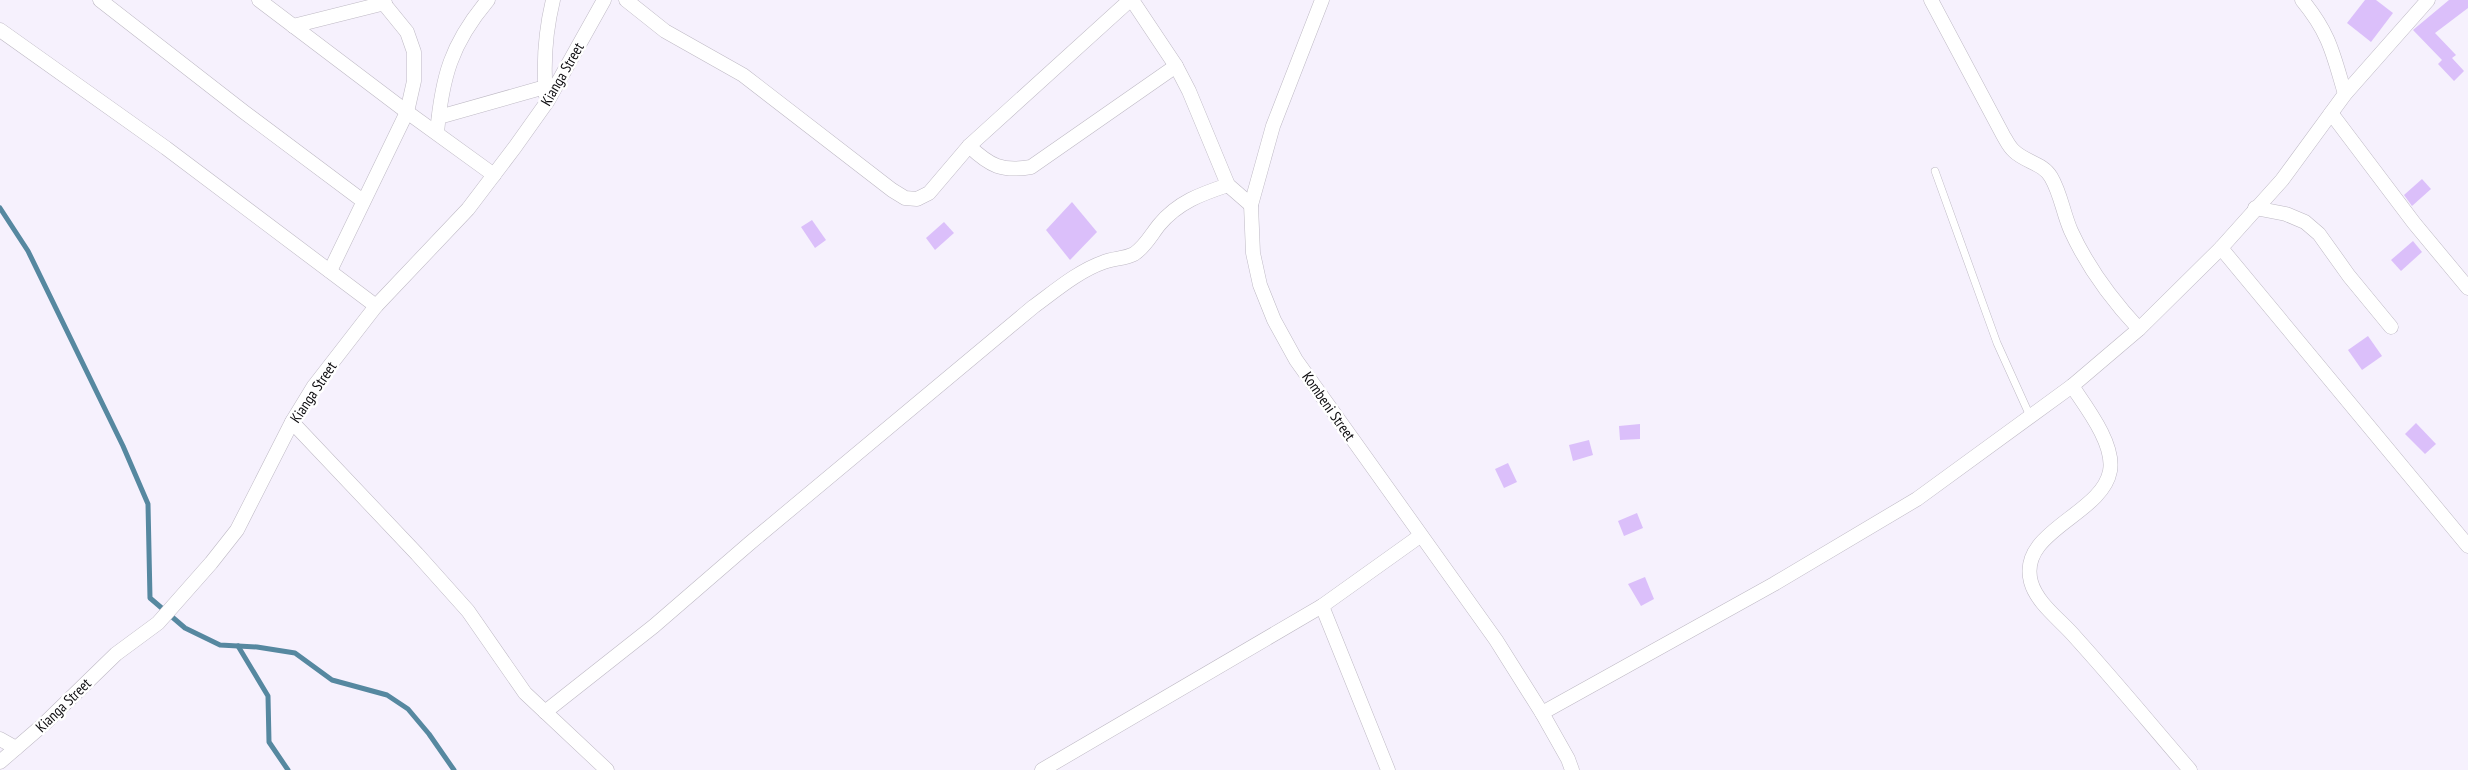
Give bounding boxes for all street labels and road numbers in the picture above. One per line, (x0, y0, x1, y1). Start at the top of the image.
street label: Kianga Street (536, 39, 588, 109)
street label: Kianga Street (286, 358, 340, 426)
street label: Kombeni Street (1298, 368, 1360, 444)
street label: Kianga Street (31, 674, 95, 736)

